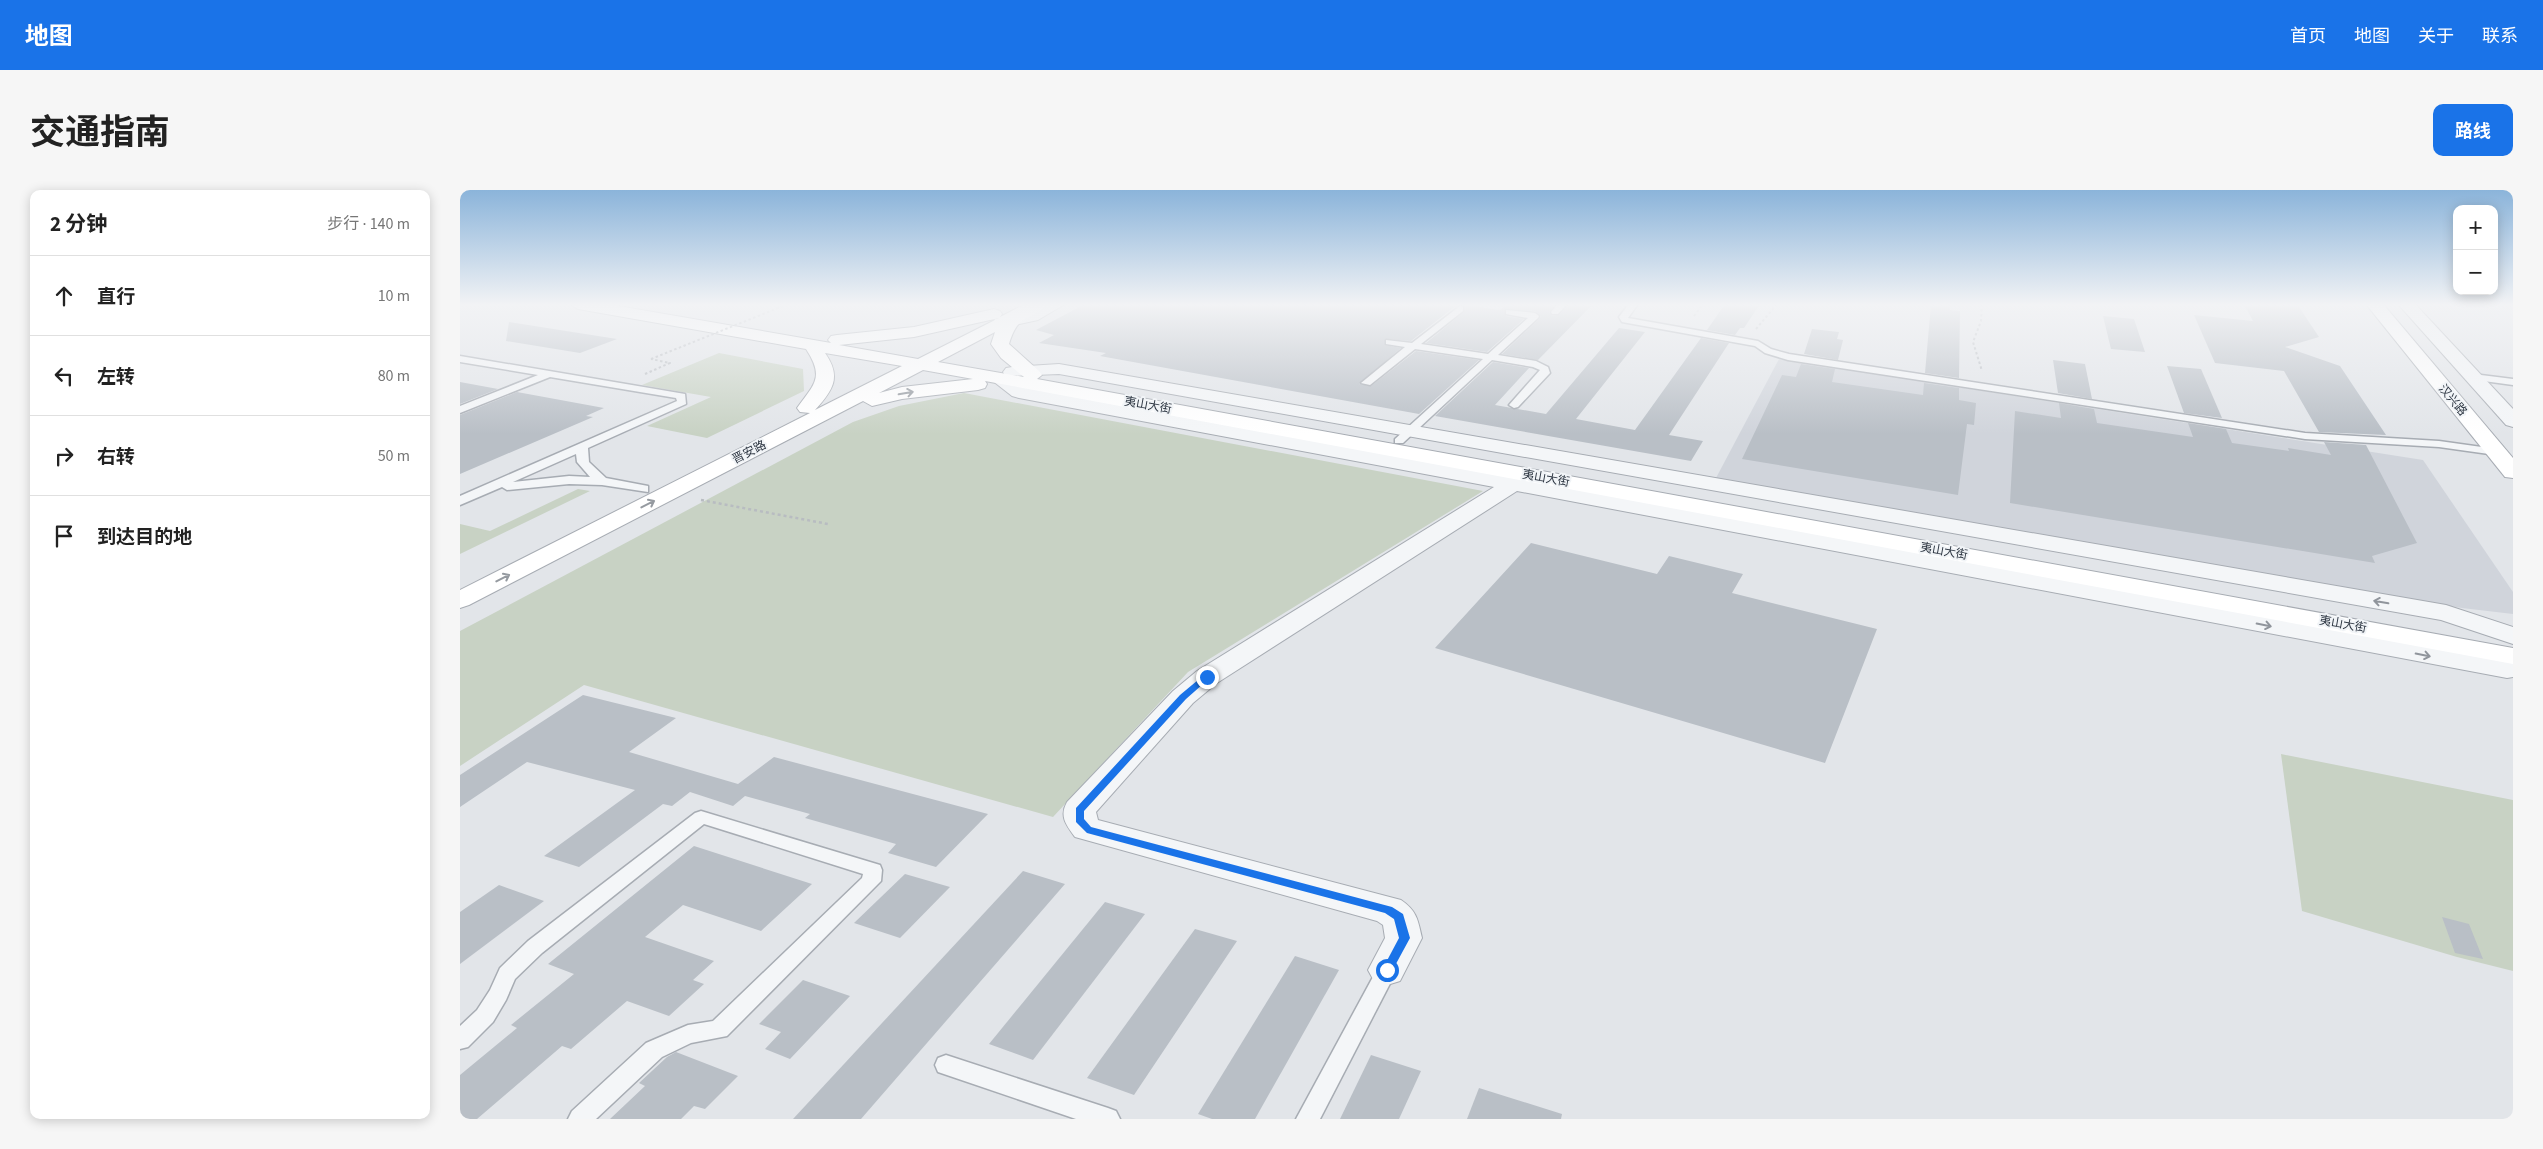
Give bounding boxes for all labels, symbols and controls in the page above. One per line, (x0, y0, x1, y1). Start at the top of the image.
text: 地图 (25, 19, 73, 54)
text: 首页 (2290, 24, 2326, 49)
text: 地图 (2354, 24, 2390, 49)
text: 关于 (2418, 24, 2454, 49)
text: 联系 (2482, 24, 2518, 49)
button: 路线 (2433, 104, 2513, 156)
text: 交通指南 (30, 108, 170, 158)
map controls (2453, 205, 2498, 295)
button: + (2453, 205, 2498, 250)
text: 2 分钟 (50, 209, 107, 239)
text: 步行 · 140 m (327, 213, 410, 235)
button: − (2453, 250, 2498, 295)
icon: ahead (50, 282, 78, 310)
text: 直行 (97, 284, 135, 311)
text: 10 m (378, 285, 410, 307)
icon: left (50, 362, 78, 390)
text: 左转 (97, 364, 135, 391)
text: 80 m (378, 365, 410, 387)
street label: 汉兴路 (2435, 381, 2471, 420)
one-way arrow (898, 387, 914, 397)
street label: 夷山大街 (1123, 393, 1173, 418)
street label: 晋安路 (729, 437, 769, 468)
icon: right (50, 442, 78, 470)
text: 右转 (97, 444, 135, 471)
text: 50 m (378, 445, 410, 467)
street label: 夷山大街 (1521, 466, 1571, 491)
one-way arrow (640, 499, 655, 508)
icon: arrive (50, 522, 78, 550)
text: 到达目的地 (97, 524, 192, 551)
street label: 夷山大街 (1919, 539, 1969, 564)
one-way arrow (496, 573, 511, 583)
one-way arrow (2374, 596, 2390, 606)
street label: 夷山大街 (2318, 612, 2368, 637)
one-way arrow (2255, 621, 2271, 630)
one-way arrow (2415, 650, 2431, 660)
route end (1196, 666, 1219, 689)
route start (1376, 959, 1399, 982)

